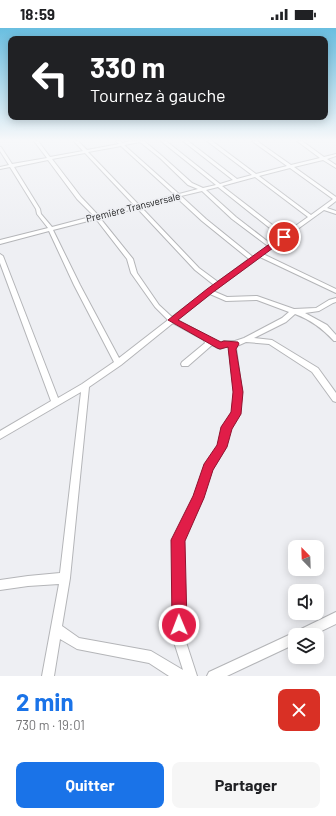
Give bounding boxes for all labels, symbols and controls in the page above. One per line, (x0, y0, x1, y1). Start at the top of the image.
text: 18:59 (20, 5, 55, 23)
text: 330 m (90, 50, 165, 84)
icon: left (24, 52, 76, 104)
text: Tournez à gauche (90, 84, 226, 106)
street label: Première Transversale (85, 189, 181, 225)
pin (267, 220, 301, 254)
icon: arrive (273, 226, 295, 248)
north arrow (288, 540, 324, 576)
map controls (288, 540, 324, 664)
button: sound (288, 584, 324, 620)
position arrow (158, 604, 200, 646)
button: layers (288, 628, 324, 664)
text: 2 min (16, 687, 74, 716)
button: close (278, 689, 320, 731)
text: 730 m · 19:01 (16, 717, 85, 733)
button: Quitter (16, 762, 164, 808)
button: Partager (172, 762, 320, 808)

